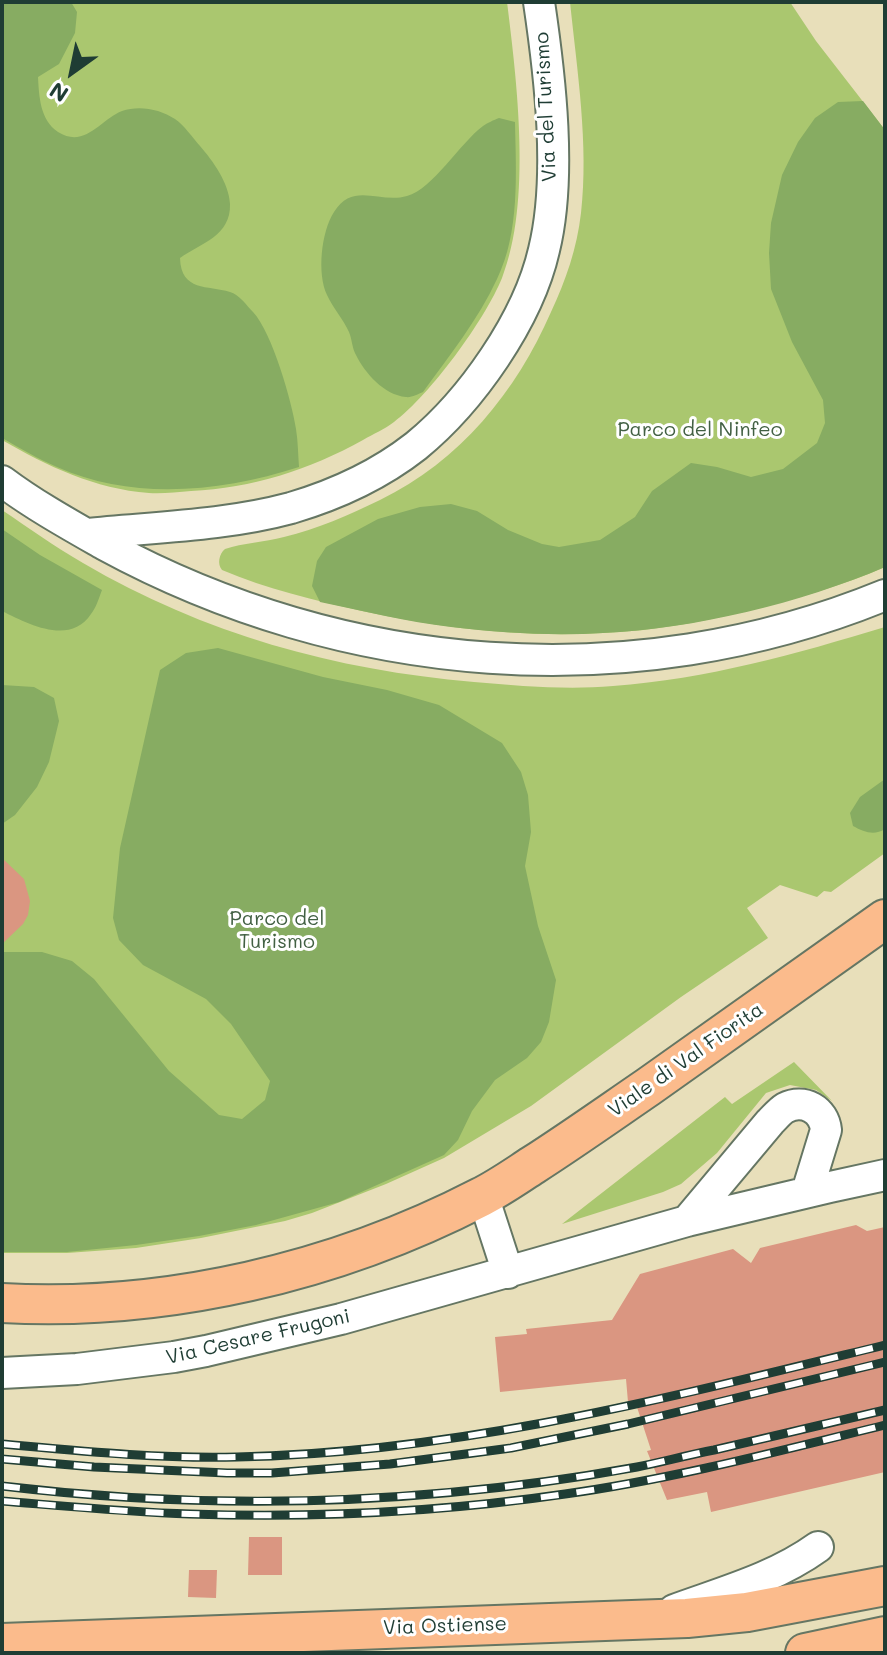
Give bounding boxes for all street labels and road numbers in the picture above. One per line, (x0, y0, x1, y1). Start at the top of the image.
street label: Via del Turismo (530, 31, 562, 183)
street label: Viale di Val Fiorita (604, 997, 768, 1123)
street label: Via Cesare Frugoni (164, 1304, 352, 1370)
street label: Via Ostiense (383, 1612, 507, 1640)

